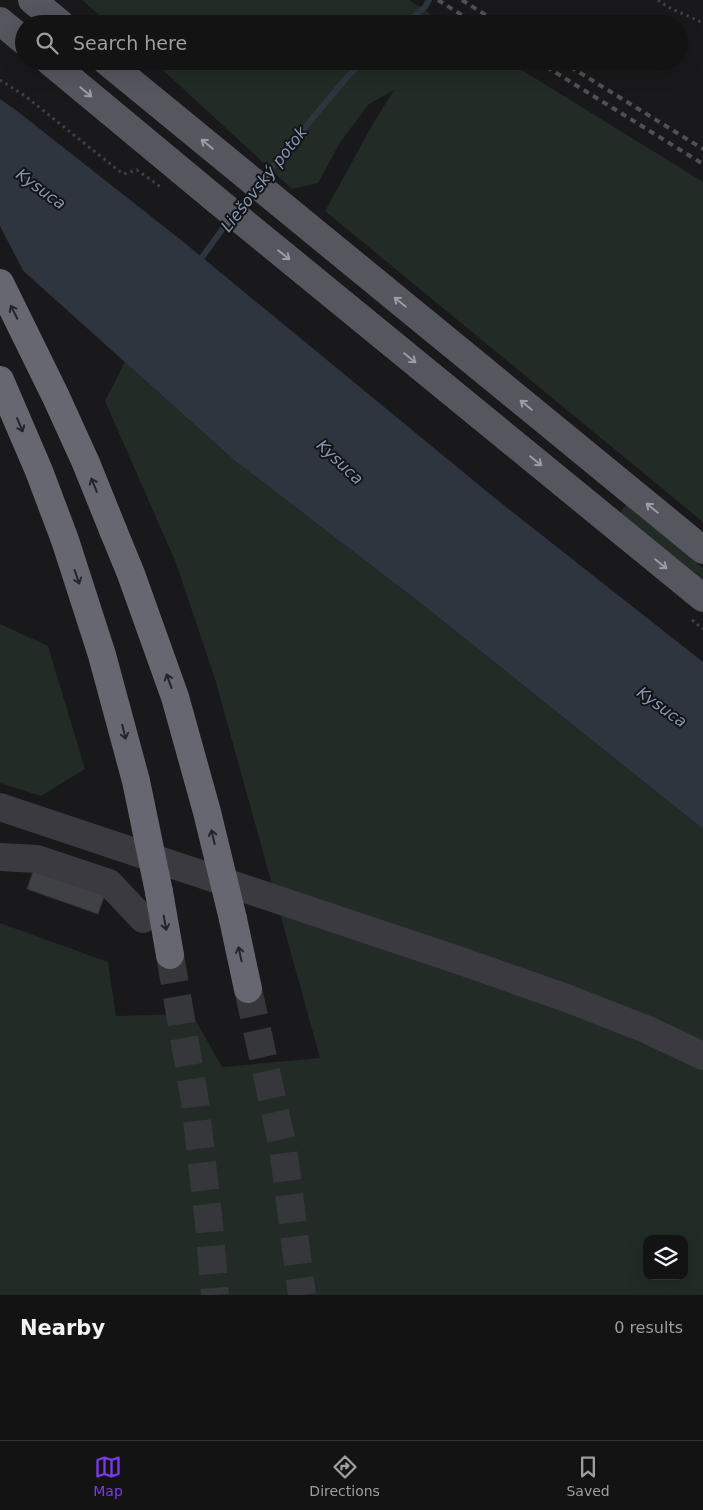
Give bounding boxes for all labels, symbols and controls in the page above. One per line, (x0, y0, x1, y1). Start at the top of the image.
search box (15, 15, 688, 70)
icon: search (33, 29, 61, 57)
text: Search here (73, 32, 187, 54)
one-way arrow (80, 87, 93, 98)
water label: Liešovský potok (217, 122, 311, 235)
one-way arrow (200, 138, 213, 149)
water label: Kysuca (13, 165, 69, 213)
one-way arrow (277, 250, 290, 261)
one-way arrow (394, 296, 407, 308)
one-way arrow (9, 305, 19, 320)
one-way arrow (403, 352, 416, 364)
one-way arrow (520, 400, 533, 411)
one-way arrow (15, 417, 25, 432)
water label: Kysuca (313, 436, 367, 488)
one-way arrow (529, 455, 542, 466)
one-way arrow (89, 478, 99, 493)
one-way arrow (646, 502, 659, 513)
one-way arrow (655, 558, 668, 569)
one-way arrow (73, 568, 82, 584)
one-way arrow (164, 674, 173, 689)
water label: Kysuca (634, 683, 690, 731)
one-way arrow (120, 724, 129, 740)
one-way arrow (208, 830, 217, 846)
one-way arrow (160, 915, 170, 931)
one-way arrow (235, 947, 244, 963)
map controls (643, 1235, 688, 1280)
button: layers (643, 1235, 688, 1280)
text: Nearby (20, 1316, 105, 1340)
text: 0 results (614, 1318, 683, 1337)
tab: Map (93, 1453, 123, 1499)
tab: Directions (309, 1453, 380, 1499)
tab: Saved (566, 1453, 610, 1499)

